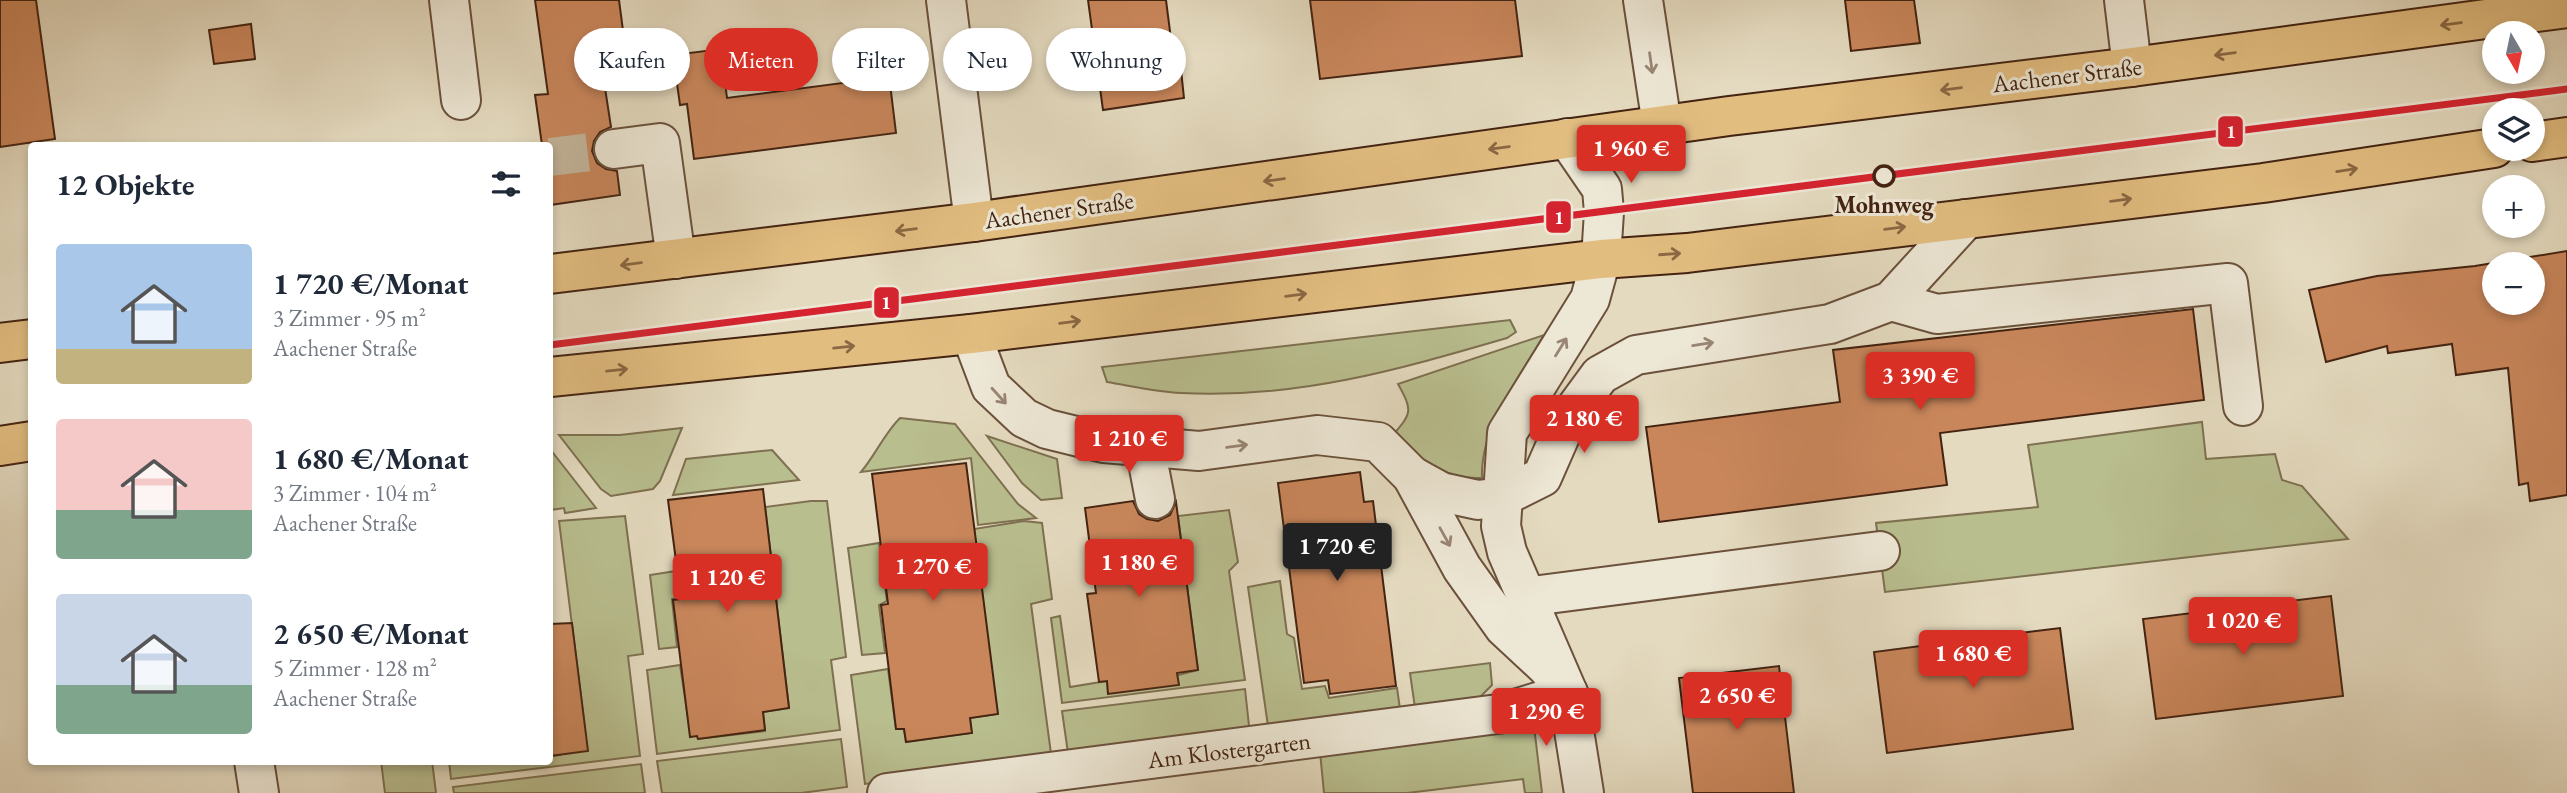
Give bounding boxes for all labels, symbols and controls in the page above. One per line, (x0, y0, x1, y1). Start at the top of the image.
one-way arrow (2440, 17, 2463, 30)
north arrow (2482, 21, 2544, 84)
map controls (2482, 21, 2545, 315)
chip: Kaufen (574, 28, 690, 91)
chip: Mieten (704, 28, 818, 91)
chip: Filter (832, 28, 929, 91)
chip: Neu (943, 28, 1032, 91)
chip: Wohnung (1046, 28, 1186, 91)
one-way arrow (2215, 48, 2237, 61)
street label: Aachener Straße (1990, 50, 2143, 100)
one-way arrow (1645, 51, 1658, 73)
one-way arrow (1940, 82, 1963, 95)
button: layers (2482, 98, 2545, 161)
line badge: 1 (2217, 115, 2244, 148)
text: 1 (2226, 119, 2236, 144)
pin: 1 960 € (1566, 125, 1696, 185)
text: 1 960 € (1593, 133, 1669, 163)
one-way arrow (1488, 142, 1511, 155)
one-way arrow (2335, 163, 2358, 176)
text: 12 Objekte (56, 165, 195, 204)
icon: filters (487, 165, 525, 203)
marker: Mohnweg (1873, 165, 1895, 187)
one-way arrow (1263, 173, 1286, 186)
button: + (2482, 175, 2545, 238)
street label: Aachener Straße (981, 184, 1136, 236)
place label: Mohnweg (1834, 189, 1935, 221)
one-way arrow (2109, 193, 2132, 206)
line badge: 1 (1545, 200, 1572, 234)
text: 1 (1554, 205, 1564, 230)
one-way arrow (1884, 221, 1906, 234)
one-way arrow (895, 224, 918, 237)
one-way arrow (1658, 248, 1681, 261)
button: − (2482, 252, 2545, 315)
one-way arrow (621, 258, 643, 271)
text: 1 720 €/Monat (273, 264, 468, 303)
icon: home (112, 272, 196, 356)
line badge: 1 (873, 286, 900, 319)
one-way arrow (1284, 289, 1307, 302)
text: 1 (881, 290, 891, 315)
text: 3 Zimmer · 95 m² (273, 303, 426, 333)
one-way arrow (1058, 316, 1081, 329)
text: Aachener Straße (273, 333, 417, 363)
one-way arrow (1691, 337, 1714, 350)
one-way arrow (1554, 338, 1569, 357)
one-way arrow (832, 340, 855, 353)
pin: 3 390 € (1855, 352, 1985, 412)
text: 3 390 € (1882, 360, 1958, 390)
one-way arrow (606, 363, 628, 376)
one-way arrow (991, 387, 1007, 405)
pin: 2 180 € (1519, 396, 1649, 455)
text: 2 180 € (1546, 403, 1622, 433)
pin: 1 210 € (1064, 416, 1194, 475)
text: 1 210 € (1091, 423, 1167, 453)
text: 1 680 €/Monat (273, 439, 468, 478)
one-way arrow (1225, 439, 1248, 452)
icon: home (112, 447, 196, 531)
text: 3 Zimmer · 104 m² (273, 478, 437, 508)
text: Aachener Straße (273, 508, 417, 538)
pin: 1 720 € (1272, 524, 1402, 583)
one-way arrow (1439, 526, 1452, 547)
text: 1 720 € (1299, 531, 1375, 561)
pin: 1 180 € (1074, 540, 1204, 599)
pin: 1 270 € (868, 544, 998, 603)
text: 1 180 € (1101, 547, 1177, 577)
text: 1 270 € (895, 551, 971, 581)
pin: 1 120 € (662, 554, 792, 614)
text: 1 120 € (689, 562, 765, 592)
pin: 1 020 € (2178, 598, 2308, 657)
text: 1 020 € (2205, 605, 2281, 635)
text: 2 650 €/Monat (273, 614, 468, 653)
icon: home (112, 622, 196, 706)
pin: 1 680 € (1908, 630, 2038, 690)
text: 1 680 € (1935, 638, 2011, 668)
text: 5 Zimmer · 128 m² (273, 653, 437, 683)
pin: 2 650 € (1672, 672, 1802, 732)
text: 2 650 € (1699, 680, 1775, 710)
text: Aachener Straße (273, 683, 417, 713)
pin: 1 290 € (1481, 688, 1611, 748)
text: 1 290 € (1508, 696, 1584, 726)
street label: Am Klostergarten (1145, 725, 1313, 776)

